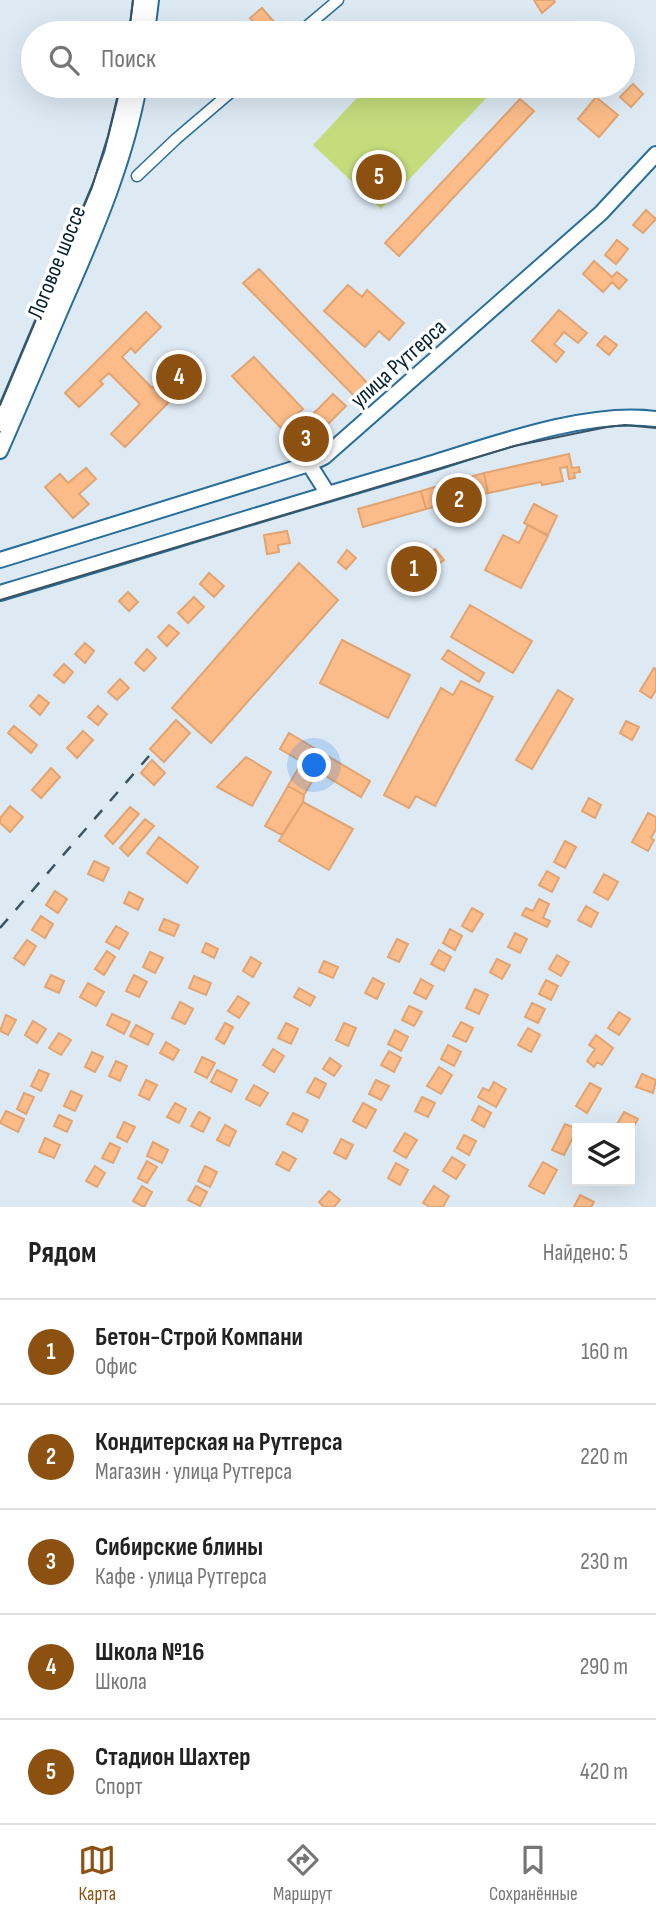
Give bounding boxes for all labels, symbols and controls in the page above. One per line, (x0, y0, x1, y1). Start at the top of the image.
search box (21, 21, 635, 98)
icon: search (45, 41, 83, 79)
text: Поиск (101, 44, 156, 75)
pin: 5 (356, 151, 402, 203)
street label: Логовое шоссе (22, 202, 92, 323)
street label: улица Рутгерса (345, 313, 452, 414)
pin: 4 (156, 351, 202, 403)
pin: 3 (283, 413, 329, 465)
pin: 2 (436, 474, 482, 526)
pin: 1 (391, 543, 437, 595)
your location (297, 748, 331, 782)
map controls (572, 1123, 635, 1186)
button: layers (572, 1123, 635, 1186)
text: Рядом (28, 1235, 96, 1271)
text: Найдено: 5 (543, 1239, 628, 1267)
text: Бетон-Строй Компани (95, 1322, 303, 1353)
text: 1 (46, 1338, 56, 1366)
text: 160 m (581, 1338, 628, 1366)
text: Офис (95, 1353, 138, 1381)
text: Кондитерская на Рутгерса (95, 1427, 343, 1458)
text: 2 (46, 1443, 56, 1471)
text: 220 m (580, 1443, 628, 1471)
text: Магазин · улица Рутгерса (95, 1458, 292, 1486)
text: Сибирские блины (95, 1532, 263, 1563)
text: 3 (46, 1548, 56, 1576)
text: 230 m (580, 1548, 628, 1576)
text: Кафе · улица Рутгерса (95, 1563, 267, 1591)
text: Школа №16 (95, 1637, 205, 1668)
text: 4 (46, 1653, 56, 1681)
text: 290 m (580, 1653, 628, 1681)
text: Школа (95, 1668, 147, 1696)
text: Стадион Шахтер (95, 1742, 251, 1773)
text: 5 (46, 1758, 56, 1786)
text: 420 m (580, 1758, 628, 1786)
text: Спорт (95, 1773, 142, 1801)
tab: Карта (78, 1841, 116, 1906)
tab: Маршрут (273, 1841, 332, 1906)
tab: Сохранённые (489, 1841, 578, 1906)

